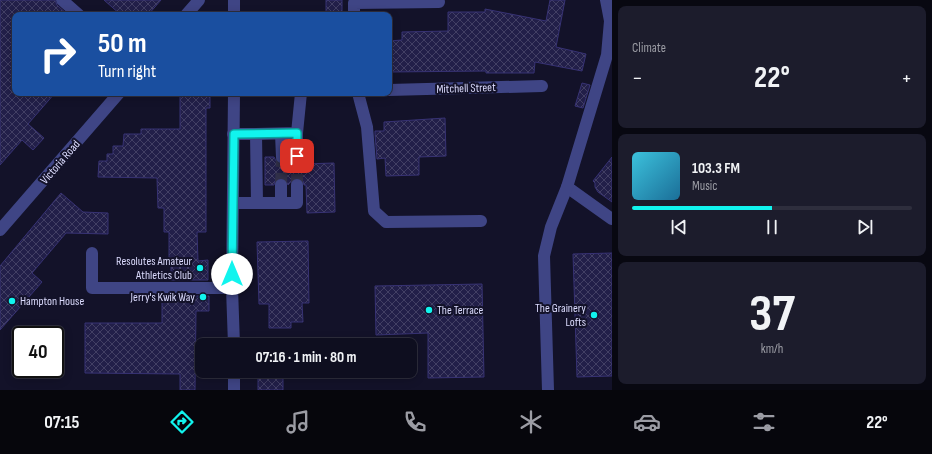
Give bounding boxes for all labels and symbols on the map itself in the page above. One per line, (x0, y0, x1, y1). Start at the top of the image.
street label: Mitchell Street (436, 80, 496, 97)
street label: Victoria Road (37, 137, 83, 187)
pin (280, 139, 314, 173)
position arrow (211, 253, 253, 295)
place label: Resolutes Amateur Athletics Club (116, 254, 193, 283)
marker: Resolutes Amateur Athletics Club (195, 263, 205, 273)
place label: Jerry's Kwik Way (130, 290, 195, 305)
marker: Jerry's Kwik Way (198, 292, 208, 302)
place label: Hampton House (20, 294, 84, 309)
marker: Hampton House (7, 296, 17, 306)
place label: The Grainery Lofts (535, 301, 586, 330)
place label: The Terrace (437, 303, 484, 318)
marker: The Terrace (424, 305, 434, 315)
marker: The Grainery Lofts (589, 310, 599, 320)
speed limit sign: 40 (12, 326, 64, 378)

